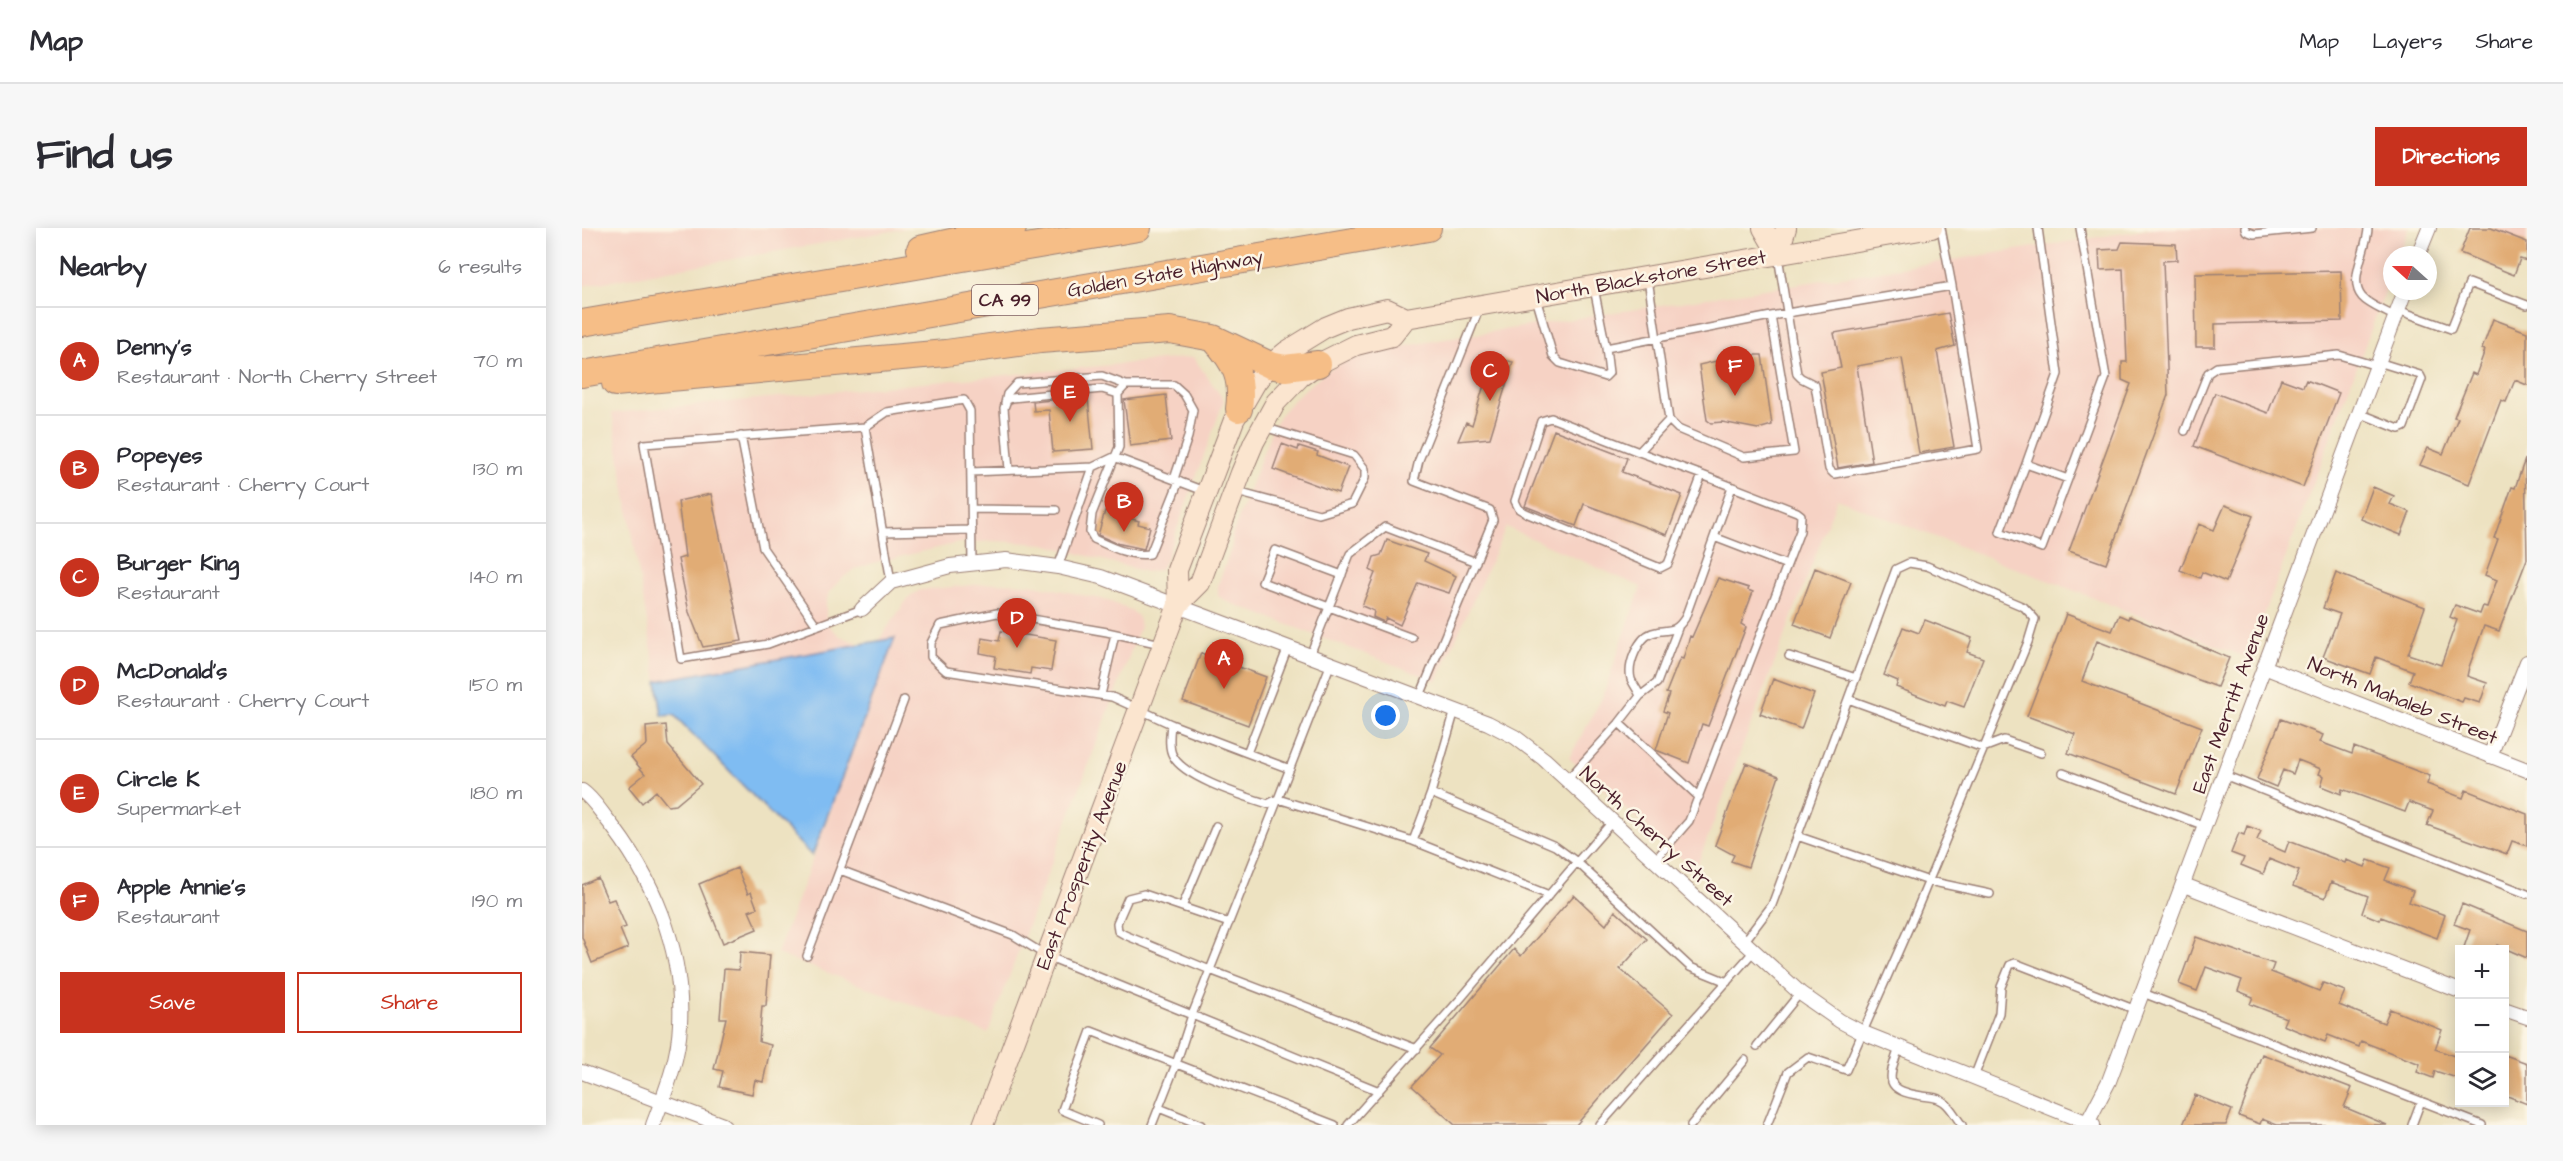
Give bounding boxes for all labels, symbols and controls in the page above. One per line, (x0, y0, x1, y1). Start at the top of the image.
text: Map (30, 22, 83, 61)
text: Map (2299, 27, 2339, 56)
text: Layers (2372, 27, 2442, 56)
text: Share (2475, 27, 2533, 56)
text: Find us (36, 127, 173, 185)
button: Directions (2375, 127, 2527, 186)
street label: Golden State Highway (1065, 243, 1265, 306)
street label: North Blackstone Street (1534, 243, 1768, 311)
north arrow (2383, 246, 2437, 300)
text: Nearby (60, 249, 147, 285)
text: 6 results (438, 253, 522, 281)
road number: CA 99 (972, 285, 1038, 315)
text: Denny's (117, 332, 192, 363)
pin: F (1716, 346, 1754, 396)
text: A (73, 347, 86, 375)
text: 70 m (474, 347, 522, 375)
pin: C (1470, 352, 1510, 401)
text: Restaurant · North Cherry Street (117, 363, 437, 391)
pin: E (1050, 372, 1090, 422)
text: Popeyes (117, 440, 203, 471)
text: B (72, 455, 87, 483)
text: 130 m (473, 455, 522, 483)
text: Restaurant · Cherry Court (117, 471, 369, 499)
pin: B (1104, 482, 1144, 532)
text: Burger King (117, 548, 239, 579)
text: C (72, 563, 87, 591)
text: 140 m (470, 563, 522, 591)
text: Restaurant (117, 579, 220, 607)
pin: D (998, 598, 1036, 648)
street label: East Merritt Avenue (2185, 609, 2277, 797)
pin: A (1204, 640, 1244, 689)
street label: North Mahaleb Street (2303, 650, 2502, 752)
text: McDonald's (117, 656, 227, 687)
text: D (73, 671, 86, 699)
text: 150 m (469, 671, 522, 699)
text: Restaurant · Cherry Court (117, 687, 369, 715)
your location (1371, 701, 1400, 730)
street label: East Prosperity Avenue (1029, 757, 1136, 974)
street label: North Cherry Street (1573, 760, 1739, 914)
text: Circle K (117, 764, 199, 795)
text: E (74, 779, 85, 807)
text: 180 m (470, 779, 522, 807)
text: Supermarket (117, 795, 241, 823)
text: Apple Annie's (117, 872, 246, 903)
text: F (73, 887, 86, 915)
text: 190 m (472, 887, 522, 915)
text: Restaurant (117, 903, 220, 931)
map controls (2455, 945, 2509, 1107)
button: + (2455, 945, 2509, 999)
button: Save (60, 972, 285, 1033)
button: Share (297, 972, 522, 1033)
button: − (2455, 999, 2509, 1053)
button: layers (2455, 1053, 2509, 1107)

